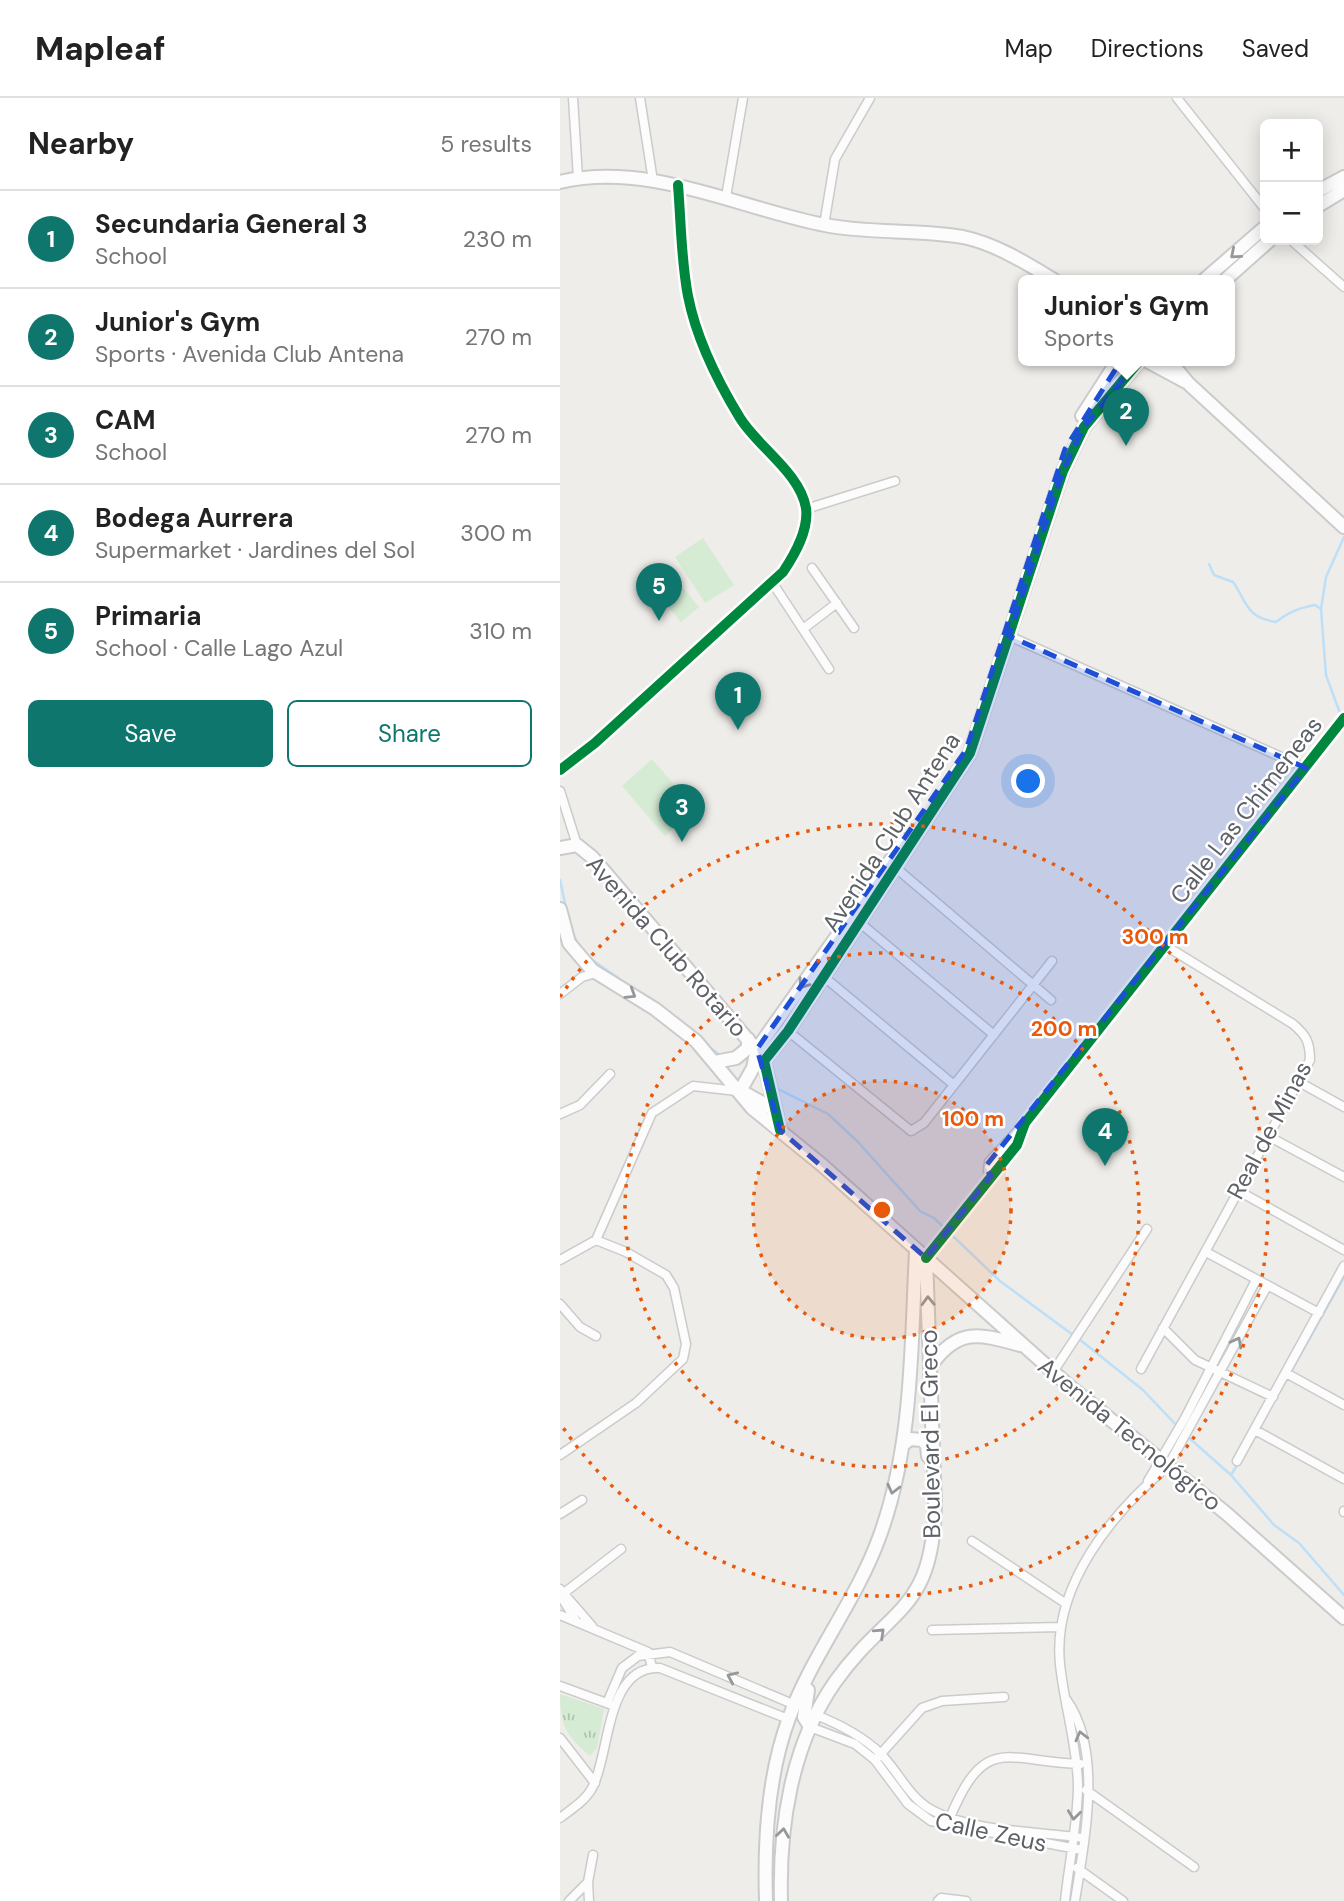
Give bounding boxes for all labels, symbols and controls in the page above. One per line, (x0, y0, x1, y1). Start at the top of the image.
text: Mapleaf (35, 27, 165, 70)
text: Map (1005, 33, 1053, 64)
text: Directions (1091, 33, 1204, 64)
text: Saved (1242, 33, 1309, 64)
map controls (1260, 119, 1323, 245)
button: + (1260, 119, 1323, 182)
text: Nearby (28, 124, 134, 163)
text: 5 results (440, 129, 532, 159)
button: − (1260, 182, 1323, 245)
text: Secundaria General 3 (95, 207, 368, 241)
text: 1 (47, 224, 55, 254)
text: 230 m (463, 224, 532, 254)
text: School (95, 241, 167, 271)
one-way arrow (1230, 245, 1242, 258)
popup (1018, 275, 1235, 366)
text: Junior's Gym (1044, 289, 1209, 323)
text: Junior's Gym (95, 305, 260, 339)
text: 2 (44, 322, 58, 352)
text: 270 m (465, 322, 532, 352)
text: Sports (1044, 323, 1114, 353)
text: Sports · Avenida Club Antena (95, 339, 404, 369)
pin: 2 (1103, 388, 1149, 446)
text: CAM (95, 403, 155, 437)
text: 3 (44, 420, 58, 450)
text: 270 m (465, 420, 532, 450)
text: School (95, 437, 167, 467)
text: Bodega Aurrera (95, 501, 293, 535)
text: 4 (44, 518, 58, 548)
text: 300 m (460, 518, 532, 548)
text: Supermarket · Jardines del Sol (95, 535, 415, 565)
pin: 5 (636, 563, 682, 621)
text: Primaria (95, 599, 201, 633)
text: 5 (44, 616, 58, 646)
text: 310 m (469, 616, 532, 646)
text: School · Calle Lago Azul (95, 633, 343, 663)
pin: 1 (715, 672, 761, 730)
button: Save (28, 700, 273, 767)
button: Share (287, 700, 532, 767)
street label: Calle Las Chimeneas (1163, 710, 1329, 910)
street label: Avenida Club Antena (815, 727, 967, 937)
your location (1011, 764, 1045, 798)
pin: 3 (659, 784, 705, 842)
street label: Avenida Club Rotario (580, 849, 754, 1043)
text: 300 m (1122, 923, 1188, 951)
one-way arrow (799, 976, 811, 989)
one-way arrow (623, 986, 636, 999)
text: 200 m (1031, 1015, 1097, 1043)
street label: Real de Minas (1220, 1056, 1318, 1204)
text: 100 m (942, 1105, 1004, 1133)
pin: 4 (1082, 1108, 1128, 1166)
centre of rings (870, 1198, 894, 1222)
one-way arrow (921, 1295, 936, 1306)
street label: Boulevard El Greco (913, 1329, 947, 1539)
one-way arrow (1229, 1337, 1242, 1350)
street label: Avenida Tecnológico (1032, 1350, 1228, 1518)
one-way arrow (887, 1483, 901, 1495)
one-way arrow (872, 1629, 885, 1642)
one-way arrow (727, 1671, 740, 1685)
one-way arrow (1075, 1731, 1089, 1743)
street label: Calle Zeus (932, 1805, 1050, 1859)
one-way arrow (1067, 1809, 1082, 1820)
one-way arrow (775, 1827, 790, 1839)

